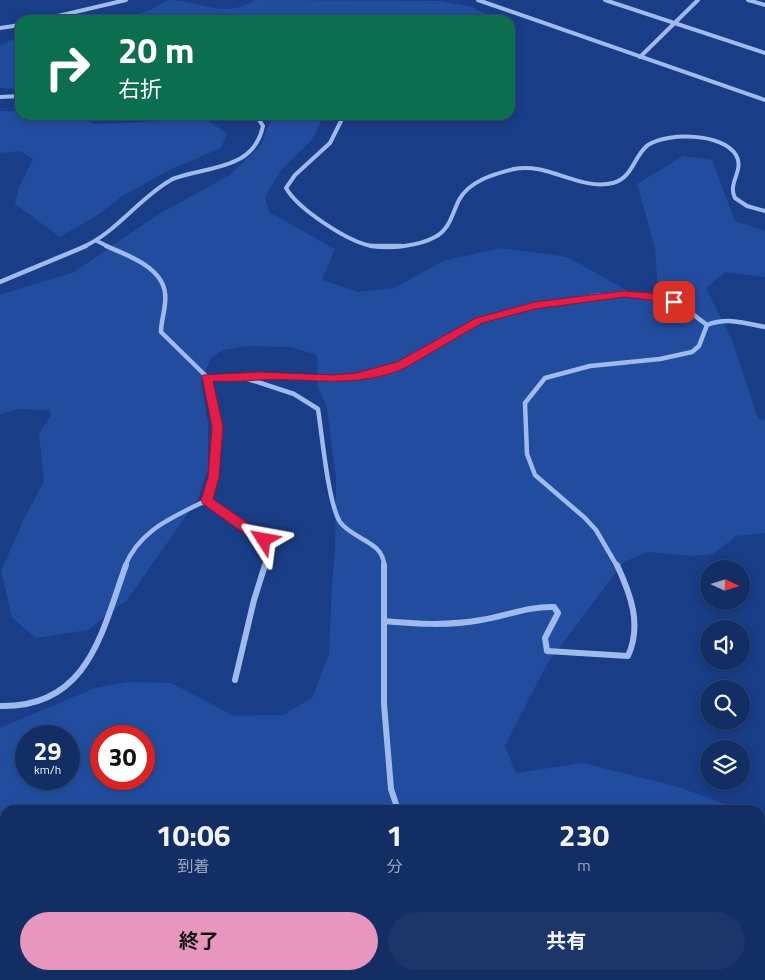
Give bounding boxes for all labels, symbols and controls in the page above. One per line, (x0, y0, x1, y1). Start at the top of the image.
text: 20 m (118, 23, 194, 77)
icon: right (35, 35, 100, 100)
text: 右折 (118, 72, 162, 106)
pin (653, 281, 695, 323)
icon: arrive (660, 288, 688, 316)
position arrow (237, 513, 289, 565)
north arrow (700, 560, 750, 610)
map controls (700, 560, 750, 790)
button: sound (700, 620, 750, 670)
button: search (700, 680, 750, 730)
speed limit sign: 30 (90, 725, 155, 790)
text: 29 (33, 732, 62, 770)
button: layers (700, 740, 750, 790)
text: km/h (34, 760, 61, 779)
text: 10:06 (156, 812, 231, 858)
text: 1 (386, 812, 403, 858)
text: 230 (559, 812, 609, 858)
text: m (577, 853, 591, 877)
text: 到着 (177, 854, 209, 878)
text: 分 (387, 854, 403, 878)
button: 終了 (20, 912, 378, 970)
button: 共有 (388, 912, 745, 970)

